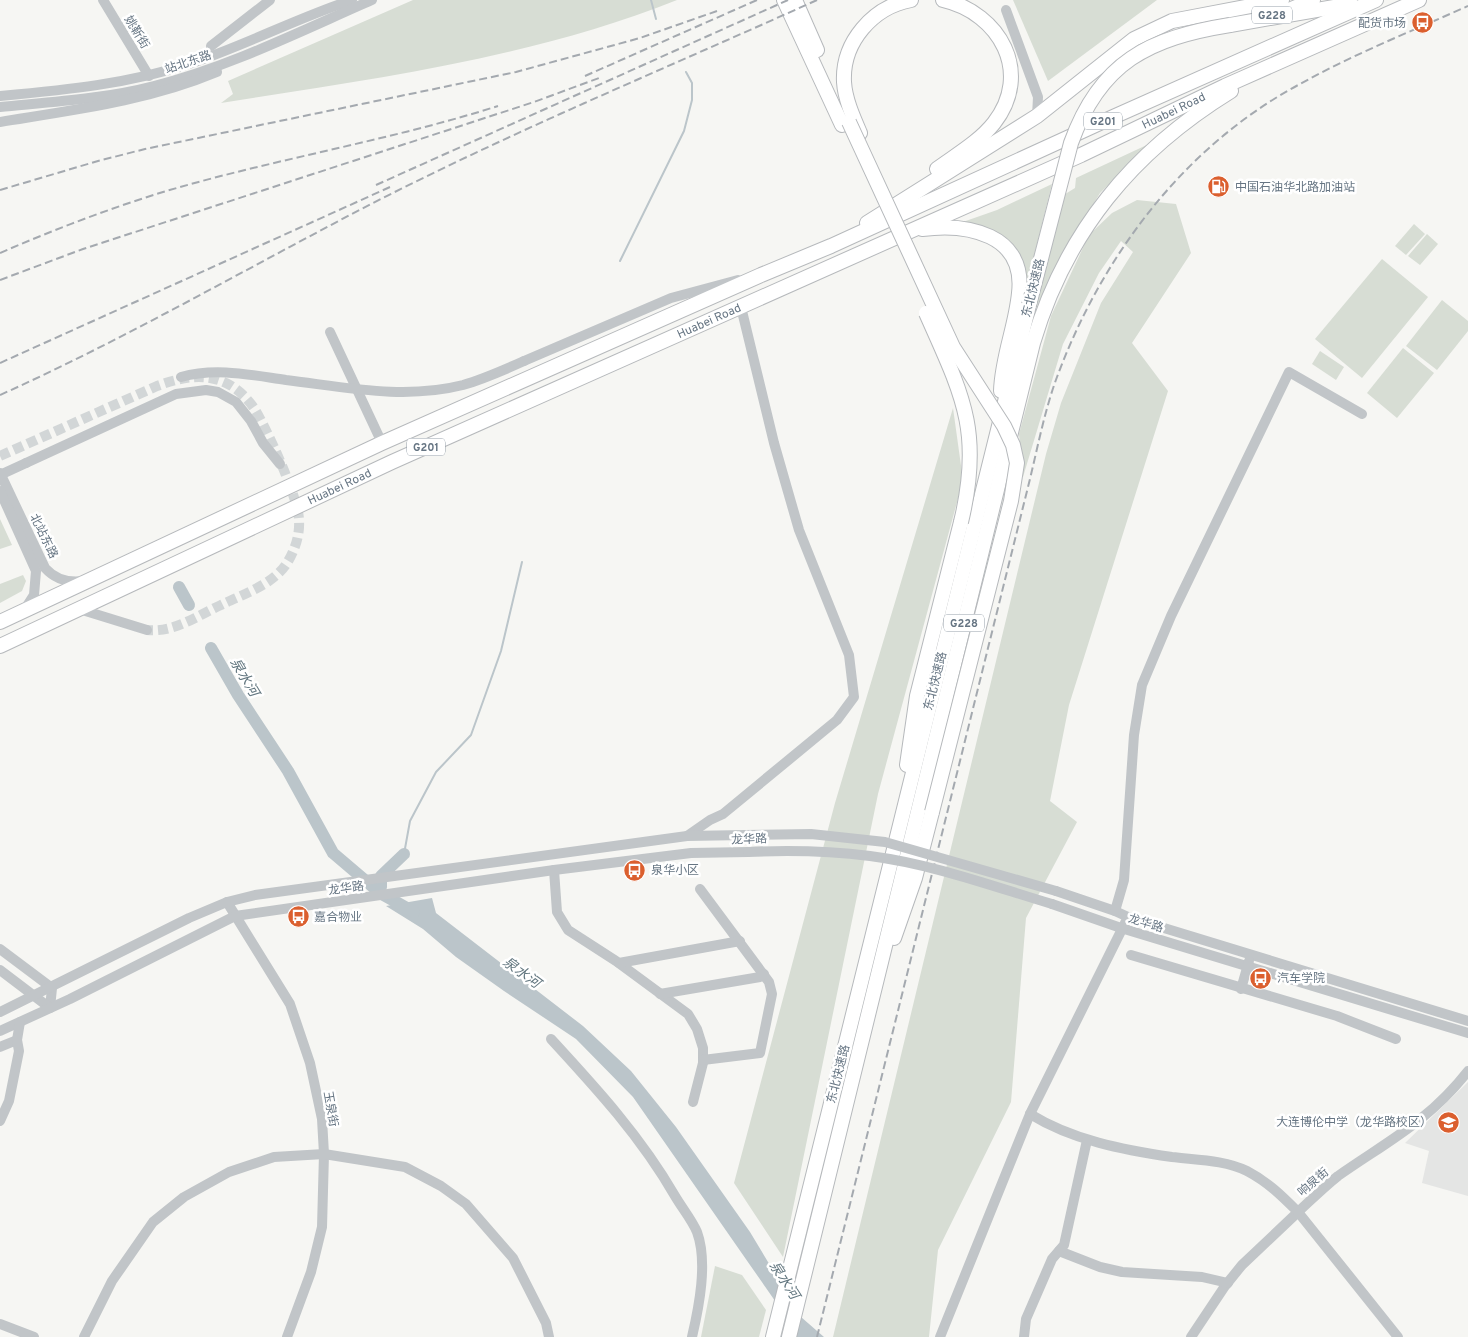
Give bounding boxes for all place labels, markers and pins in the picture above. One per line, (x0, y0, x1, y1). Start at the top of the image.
bus stop icon: 配货市场 (1410, 11, 1434, 35)
place label: 配货市场 (1358, 16, 1406, 32)
fuel station icon: 中国石油华北路加油站 (1207, 175, 1231, 199)
place label: 中国石油华北路加油站 (1235, 180, 1355, 196)
bus stop icon: 泉华小区 (623, 858, 647, 882)
place label: 泉华小区 (651, 863, 699, 879)
bus stop icon: 嘉合物业 (286, 905, 310, 929)
place label: 嘉合物业 (314, 910, 362, 926)
bus stop icon: 汽车学院 (1249, 966, 1273, 990)
place label: 汽车学院 (1277, 971, 1325, 987)
school or university icon: 大连博伦中学（龙华路校区） (1436, 1110, 1460, 1134)
place label: 大连博伦中学（龙华路校区） (1276, 1115, 1432, 1131)

